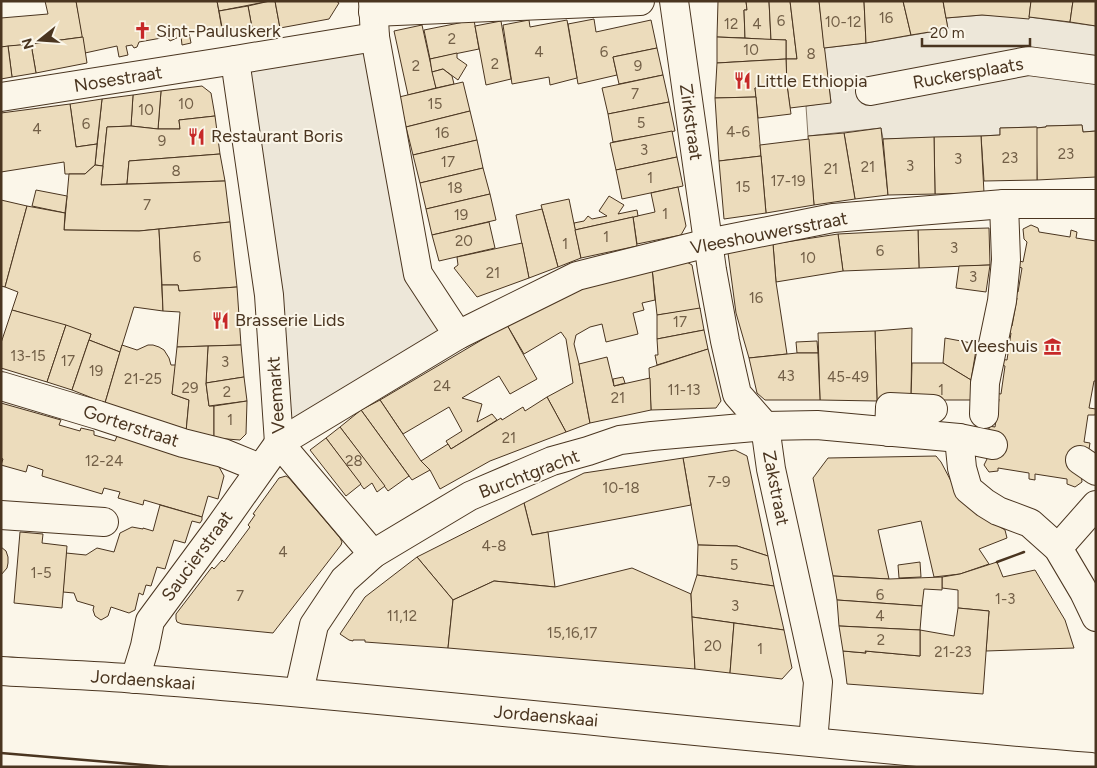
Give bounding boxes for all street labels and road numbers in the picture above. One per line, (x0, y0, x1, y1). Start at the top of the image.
street label: Ruckersplaats (911, 52, 1025, 94)
street label: Nosestraat (72, 61, 164, 97)
street label: Zirkstraat (675, 82, 707, 162)
street label: Vleeshouwersstraat (689, 207, 850, 259)
street label: Veemarkt (262, 355, 290, 434)
street label: Gorterstraat (80, 400, 182, 452)
street label: Burchtgracht (476, 445, 583, 503)
street label: Zakstraat (758, 449, 794, 528)
street label: Saucierstraat (157, 506, 237, 606)
street label: Jordaenskaai (90, 665, 196, 695)
street label: Jordaenskaai (493, 700, 599, 732)

